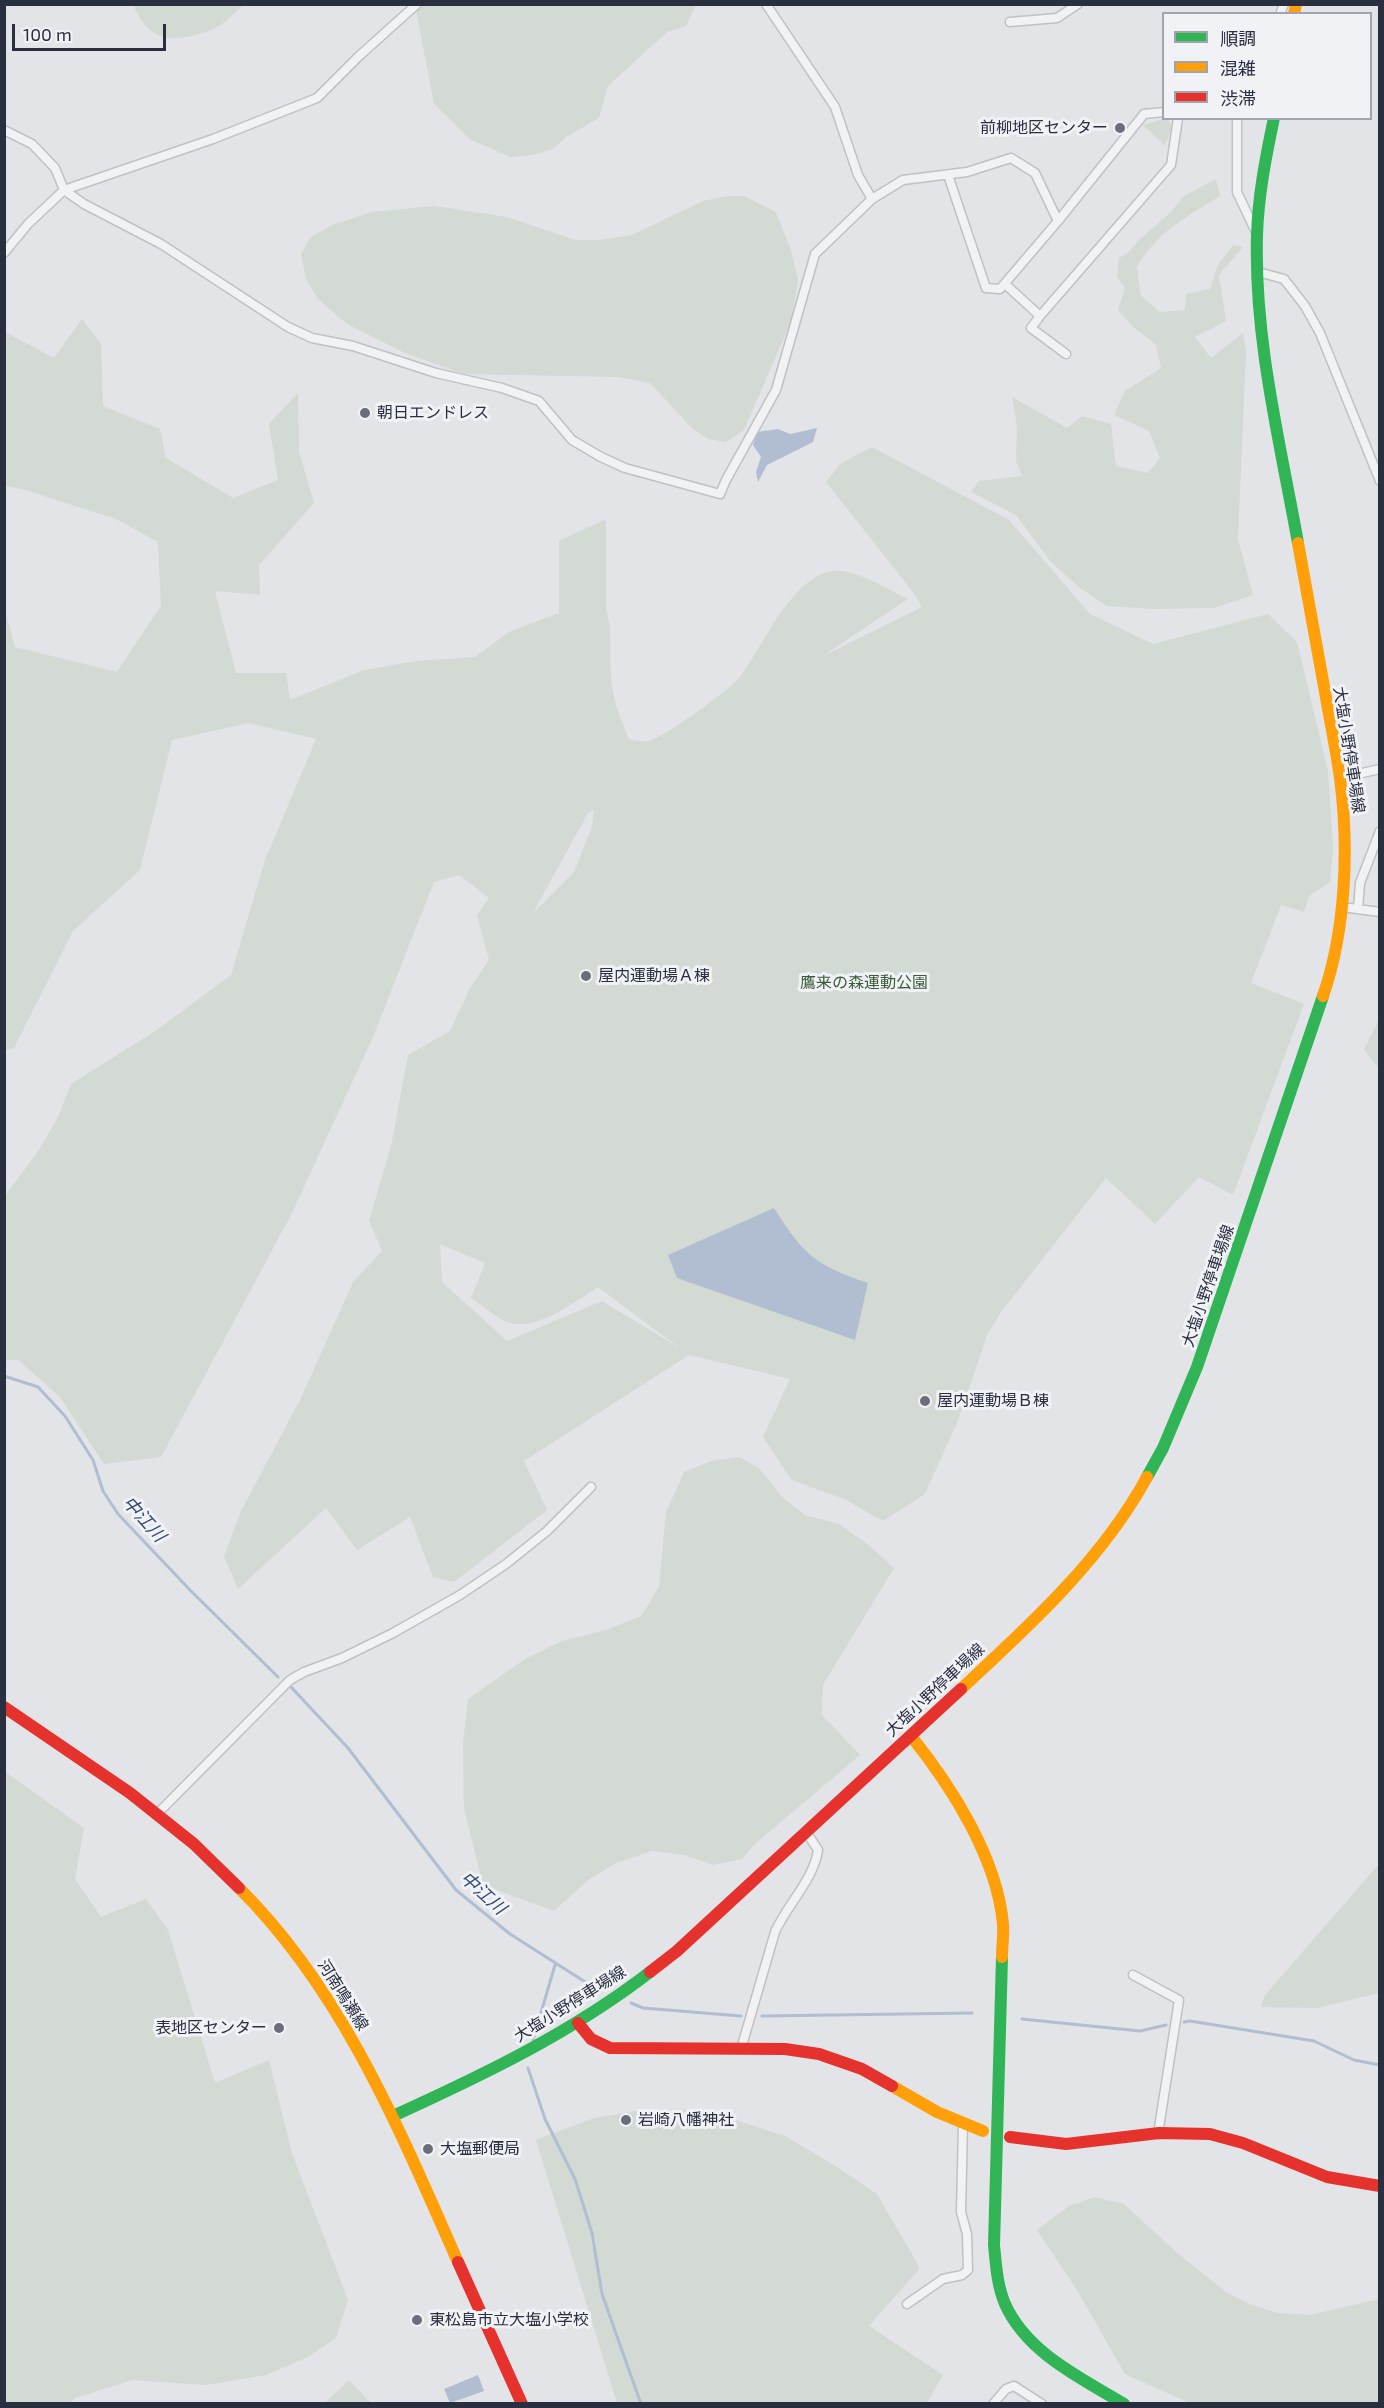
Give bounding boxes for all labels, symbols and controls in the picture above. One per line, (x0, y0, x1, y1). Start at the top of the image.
scale bar (15, 12, 170, 50)
legend (1162, 12, 1372, 120)
text: 100 m (23, 23, 72, 45)
text: 順調 (1220, 27, 1256, 49)
text: 混雑 (1220, 57, 1256, 79)
text: 渋滞 (1220, 87, 1256, 109)
place label: 前柳地区センター (980, 118, 1108, 138)
marker: 前柳地区センター (1113, 121, 1127, 135)
place label: 朝日エンドレス (377, 403, 489, 423)
marker: 朝日エンドレス (358, 406, 372, 420)
street label: 大塩小野停車場線 (1330, 685, 1368, 815)
place label: 屋内運動場Ａ棟 (598, 966, 710, 986)
marker: 屋内運動場Ａ棟 (579, 969, 593, 983)
park label: 鷹来の森運動公園 (800, 973, 928, 993)
street label: 大塩小野停車場線 (1178, 1222, 1238, 1350)
place label: 屋内運動場Ｂ棟 (937, 1391, 1049, 1411)
marker: 屋内運動場Ｂ棟 (918, 1394, 932, 1408)
water label: 中江川 (118, 1492, 170, 1546)
street label: 大塩小野停車場線 (882, 1639, 988, 1741)
water label: 中江川 (456, 1867, 510, 1919)
street label: 河南鳴瀬線 (314, 1956, 372, 2034)
street label: 大塩小野停車場線 (511, 1962, 629, 2046)
place label: 表地区センター (155, 2018, 267, 2038)
marker: 表地区センター (272, 2021, 286, 2035)
place label: 岩崎八幡神社 (638, 2110, 734, 2130)
marker: 岩崎八幡神社 (619, 2113, 633, 2127)
place label: 大塩郵便局 (440, 2139, 520, 2159)
marker: 大塩郵便局 (421, 2142, 435, 2156)
place label: 東松島市立大塩小学校 (429, 2310, 589, 2330)
marker: 東松島市立大塩小学校 (410, 2313, 424, 2327)

